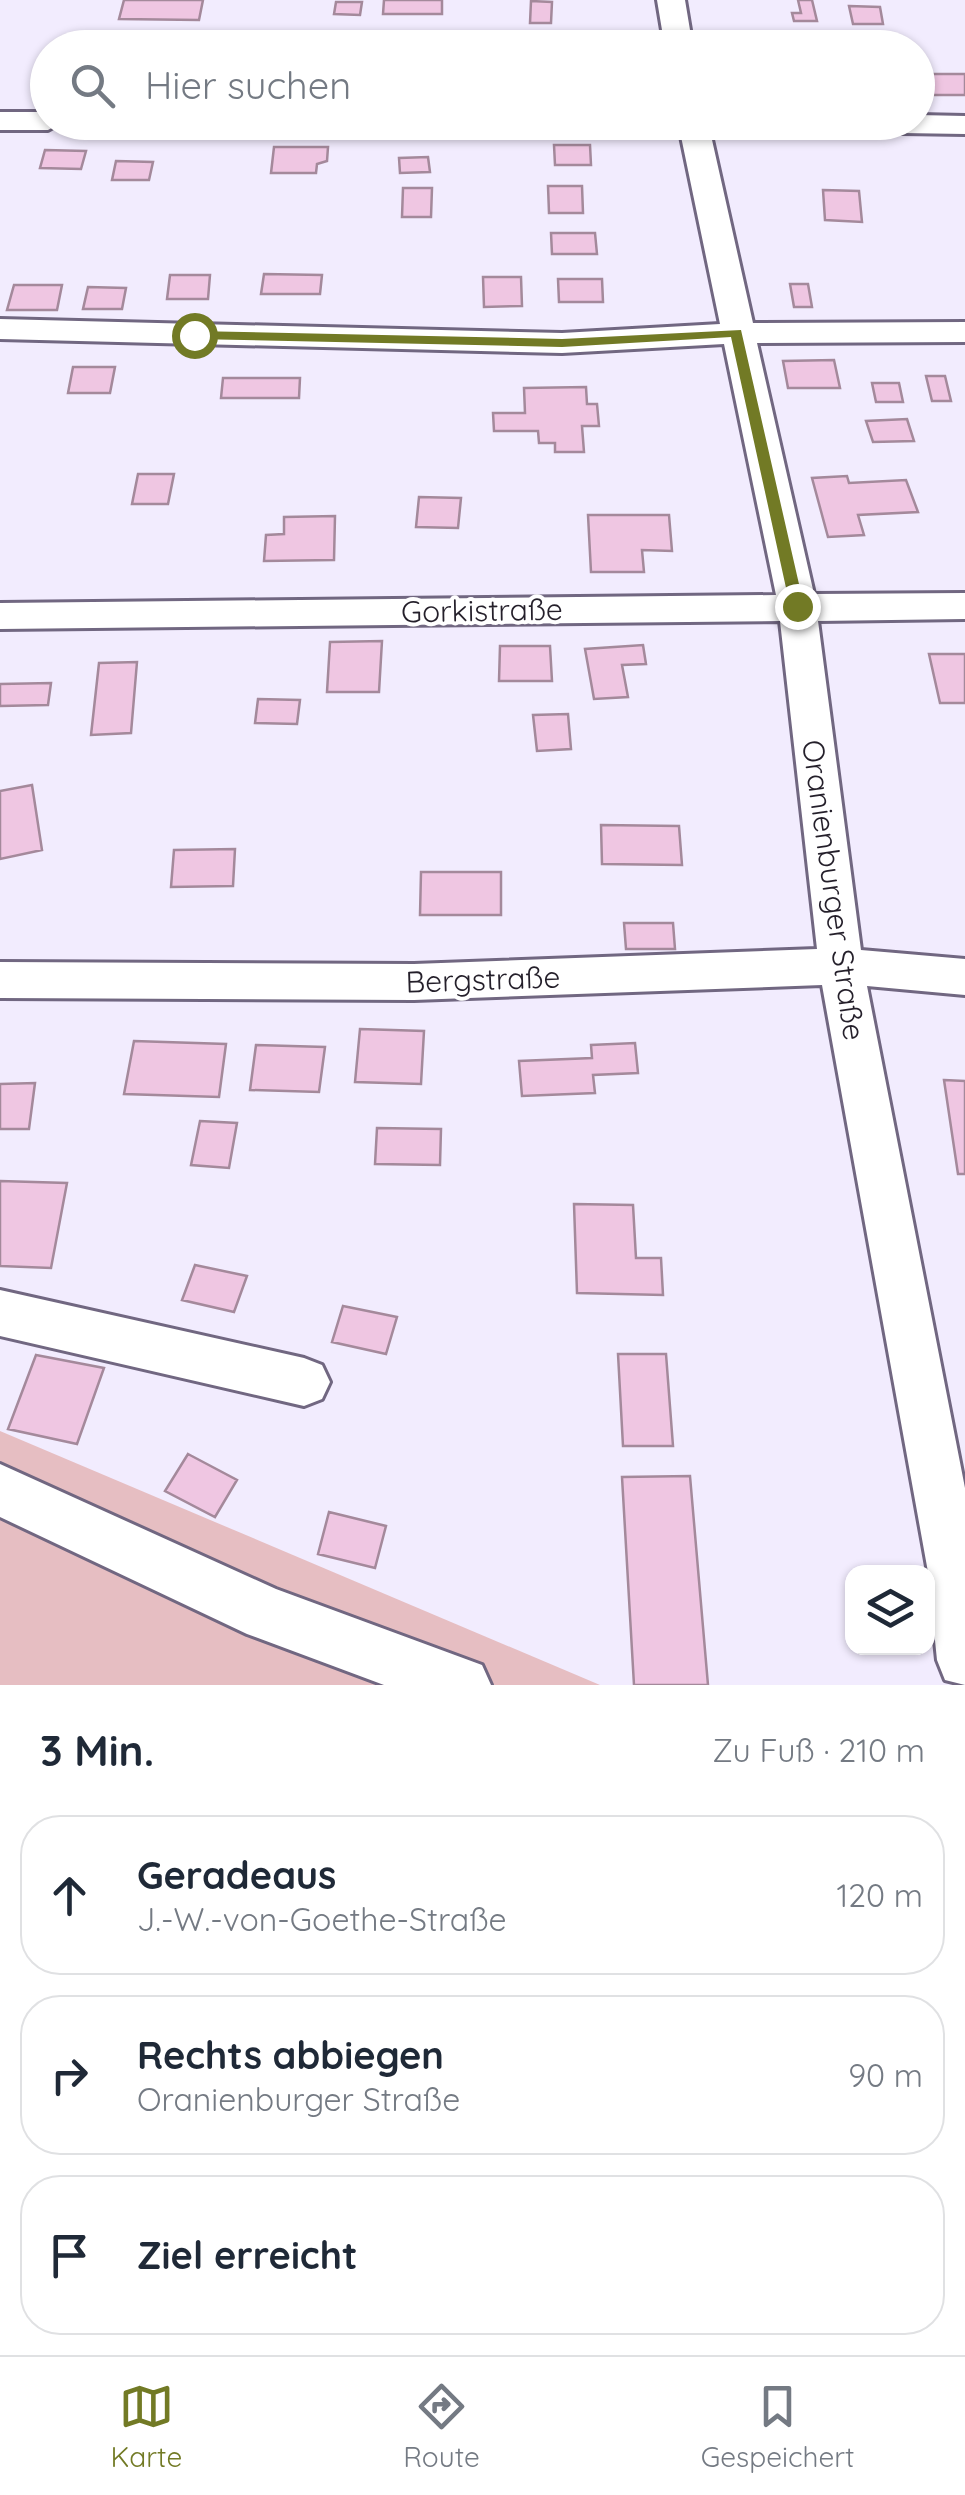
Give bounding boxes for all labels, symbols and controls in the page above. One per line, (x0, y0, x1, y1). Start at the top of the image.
search box (30, 30, 935, 140)
icon: search (65, 58, 120, 113)
text: Hier suchen (145, 61, 351, 109)
route start (172, 313, 218, 359)
route end (775, 584, 821, 630)
street label: Gorkistraße (401, 590, 563, 630)
street label: Oranienburger Straße (794, 737, 874, 1043)
street label: Bergstraße (405, 957, 561, 1001)
map controls (845, 1565, 935, 1655)
button: layers (845, 1565, 935, 1655)
text: 3 Min. (40, 1724, 154, 1777)
text: Zu Fuß · 210 m (712, 1730, 925, 1770)
text: Geradeaus (137, 1851, 336, 1899)
icon: ahead (42, 1868, 97, 1923)
text: 120 m (836, 1875, 923, 1915)
text: J.-W.-von-Goethe-Straße (137, 1899, 507, 1939)
text: Rechts abbiegen (137, 2031, 444, 2079)
icon: right (42, 2048, 97, 2103)
text: 90 m (848, 2055, 923, 2095)
text: Oranienburger Straße (137, 2079, 460, 2119)
icon: arrive (42, 2228, 97, 2283)
text: Ziel erreicht (137, 2231, 357, 2279)
tab: Karte (110, 2379, 182, 2474)
tab: Route (403, 2379, 480, 2474)
tab: Gespeichert (701, 2379, 855, 2474)

